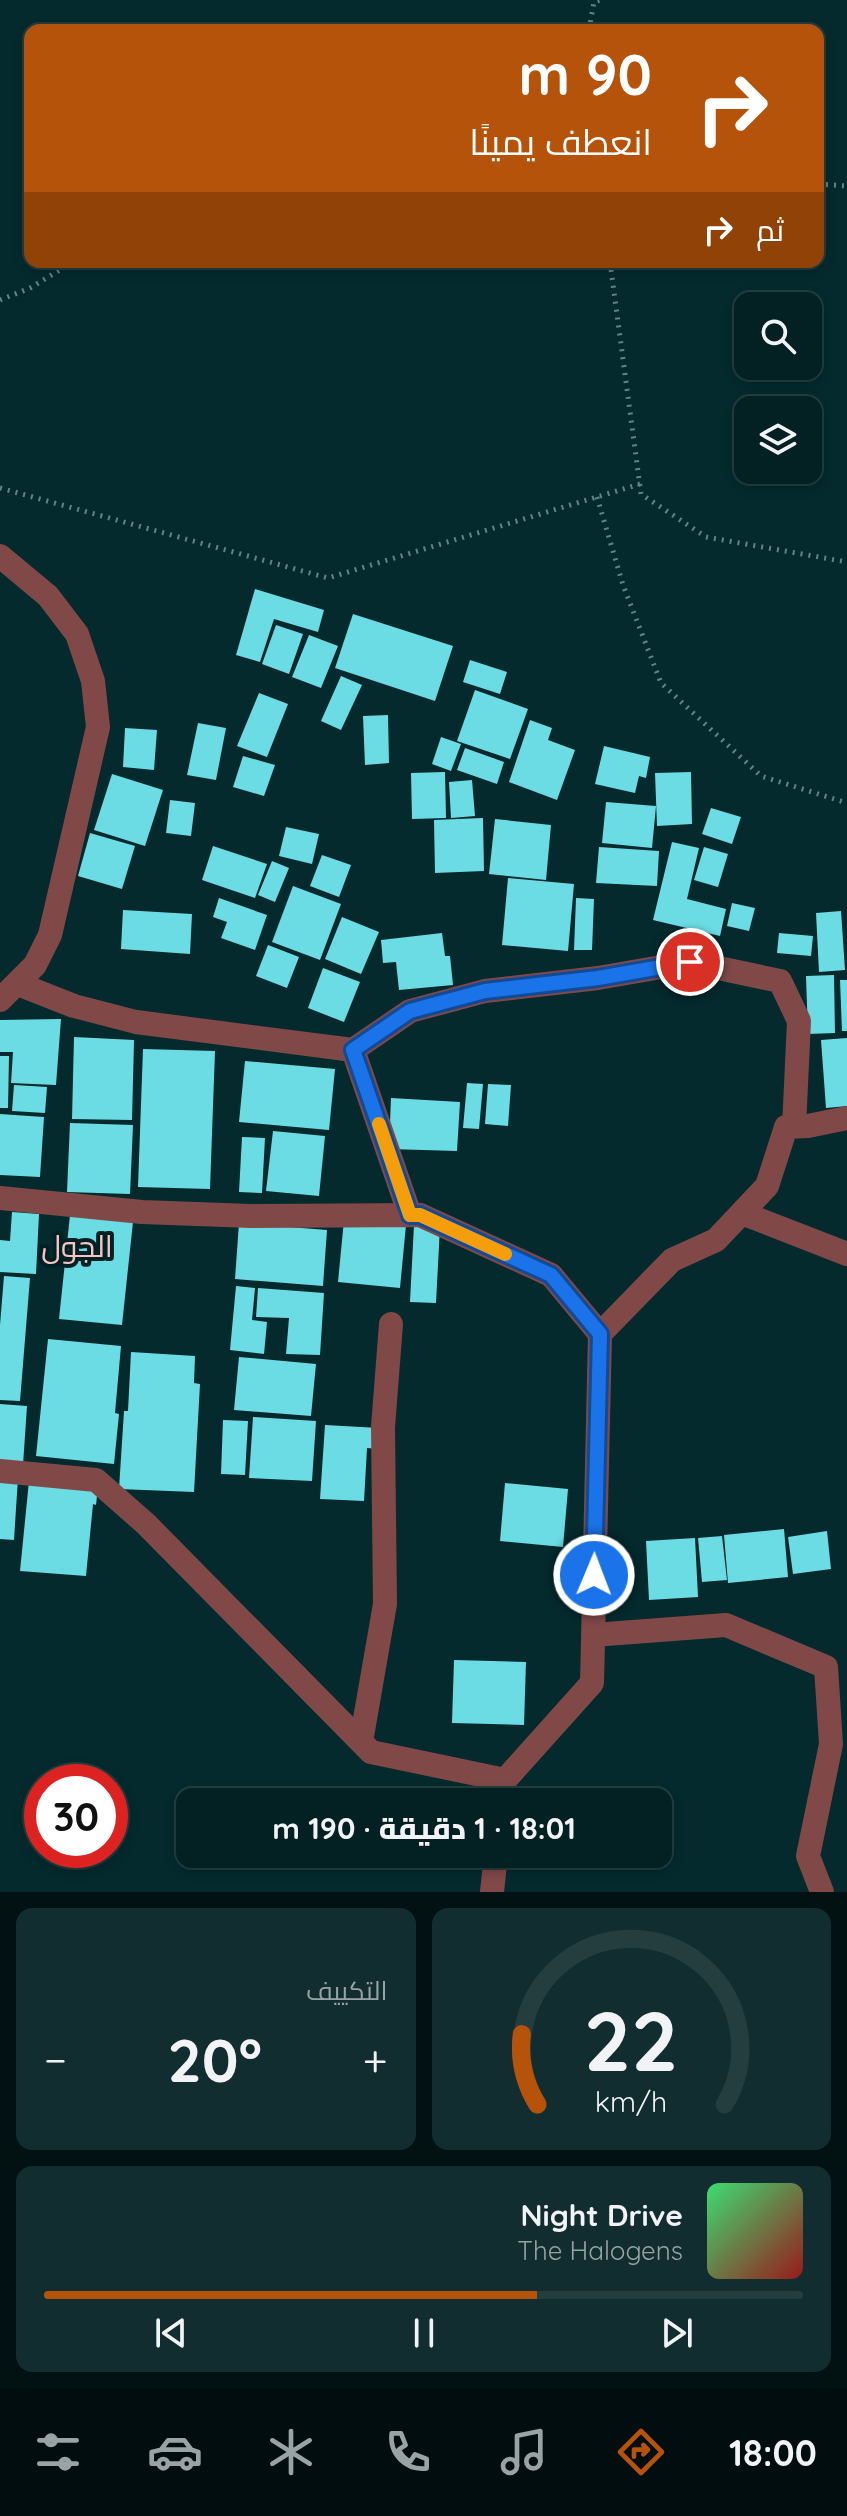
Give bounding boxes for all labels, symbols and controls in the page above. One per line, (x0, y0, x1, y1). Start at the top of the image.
text: 90 m (518, 39, 652, 109)
icon: right (680, 56, 784, 160)
text: انعطف يمينًا (469, 119, 652, 164)
icon: right (696, 208, 740, 252)
text: ثم (756, 211, 784, 249)
map controls (734, 292, 822, 484)
button: search (734, 292, 822, 380)
button: layers (734, 396, 822, 484)
pin (656, 928, 724, 996)
icon: arrive (668, 940, 712, 984)
district label: الجول (41, 1227, 113, 1265)
position arrow (552, 1533, 636, 1617)
speed limit sign: 30 (24, 1764, 128, 1868)
text: 18:01 · 1 دقيقة · 190 m (272, 1809, 576, 1847)
text: التكييف (306, 1974, 388, 2007)
text: 22 (584, 1988, 679, 2092)
text: 20° (168, 2022, 262, 2097)
text: − (44, 2032, 67, 2087)
text: + (363, 2032, 388, 2087)
text: km/h (595, 2083, 668, 2119)
text: Night Drive (521, 2196, 683, 2234)
text: The Halogens (517, 2234, 683, 2267)
icon: previous (149, 2311, 193, 2355)
icon: pause (402, 2311, 446, 2355)
icon: next (655, 2311, 699, 2355)
icon: filters (30, 2424, 86, 2480)
icon: car (147, 2424, 203, 2480)
icon: climate (263, 2424, 319, 2480)
icon: phone (380, 2424, 436, 2480)
icon: music (496, 2424, 552, 2480)
icon: directions (613, 2424, 669, 2480)
text: 18:00 (729, 2430, 817, 2475)

